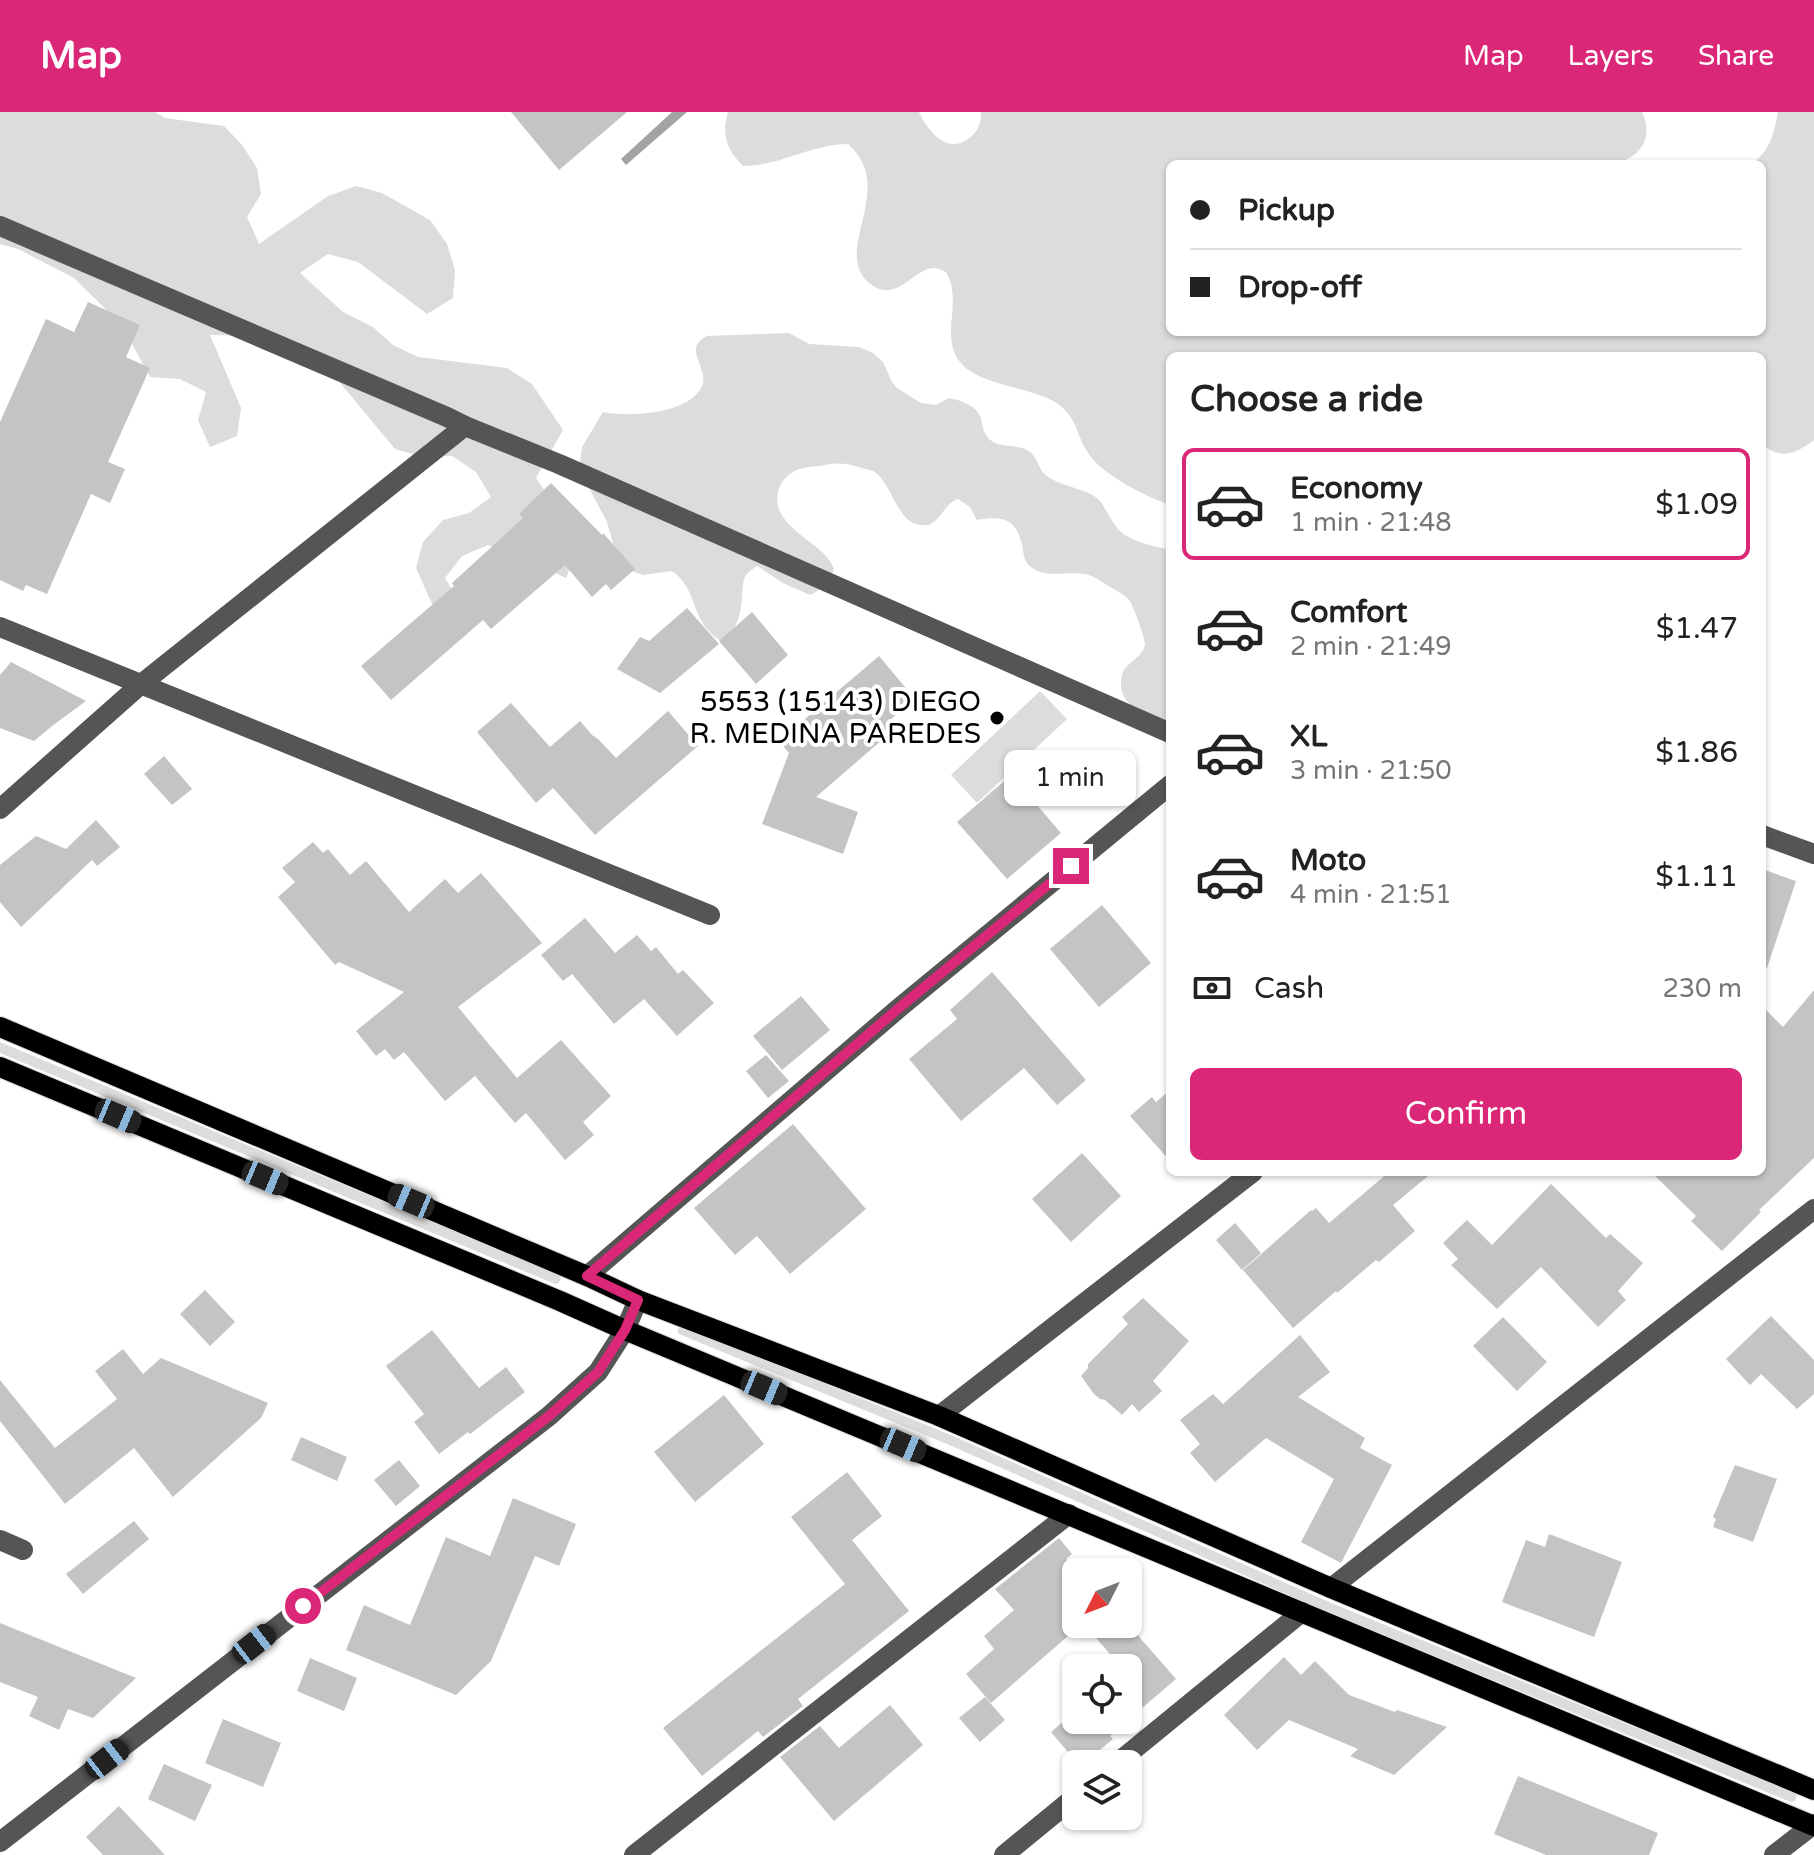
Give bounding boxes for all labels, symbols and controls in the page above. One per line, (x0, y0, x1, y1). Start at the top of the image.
text: Map (40, 33, 122, 79)
text: Map (1463, 39, 1524, 73)
text: Layers (1568, 39, 1654, 73)
text: Share (1698, 39, 1774, 73)
text: Pickup (1238, 192, 1335, 229)
text: Drop-off (1238, 269, 1362, 306)
text: Choose a ride (1190, 378, 1423, 421)
icon: car (1194, 468, 1266, 540)
text: Economy (1290, 470, 1423, 507)
text: $1.09 (1655, 486, 1738, 523)
text: 1 min · 21:48 (1290, 507, 1452, 538)
icon: car (1194, 592, 1266, 664)
text: Comfort (1290, 594, 1408, 631)
text: $1.47 (1656, 610, 1738, 647)
text: 2 min · 21:49 (1290, 631, 1452, 662)
place label: 5553 (15143) DIEGO R. MEDINA PAREDES (690, 685, 981, 751)
marker: 5553 (15143) DIEGO R. MEDINA PAREDES (988, 709, 1006, 727)
icon: car (1194, 716, 1266, 788)
text: XL (1290, 718, 1327, 755)
text: $1.86 (1655, 734, 1738, 771)
callout: 1 min (1005, 750, 1137, 806)
text: 3 min · 21:50 (1290, 755, 1452, 786)
text: 1 min (1035, 762, 1105, 793)
icon: car (1194, 840, 1266, 912)
text: Moto (1290, 842, 1366, 879)
route end (1053, 848, 1089, 884)
text: $1.11 (1655, 858, 1738, 895)
text: 4 min · 21:51 (1290, 879, 1452, 910)
icon: cash (1190, 966, 1234, 1010)
text: Cash (1254, 970, 1324, 1007)
text: 230 m (1662, 973, 1742, 1004)
button: Confirm (1190, 1068, 1742, 1160)
car (91, 1096, 145, 1136)
car (238, 1158, 292, 1198)
car (384, 1181, 438, 1221)
car (737, 1368, 791, 1408)
car (876, 1425, 930, 1465)
north arrow (1062, 1558, 1142, 1638)
map controls (1062, 1558, 1142, 1830)
route start (285, 1588, 321, 1624)
car (228, 1620, 280, 1668)
button: locate (1062, 1654, 1142, 1734)
car (81, 1735, 133, 1783)
button: layers (1062, 1750, 1142, 1830)

